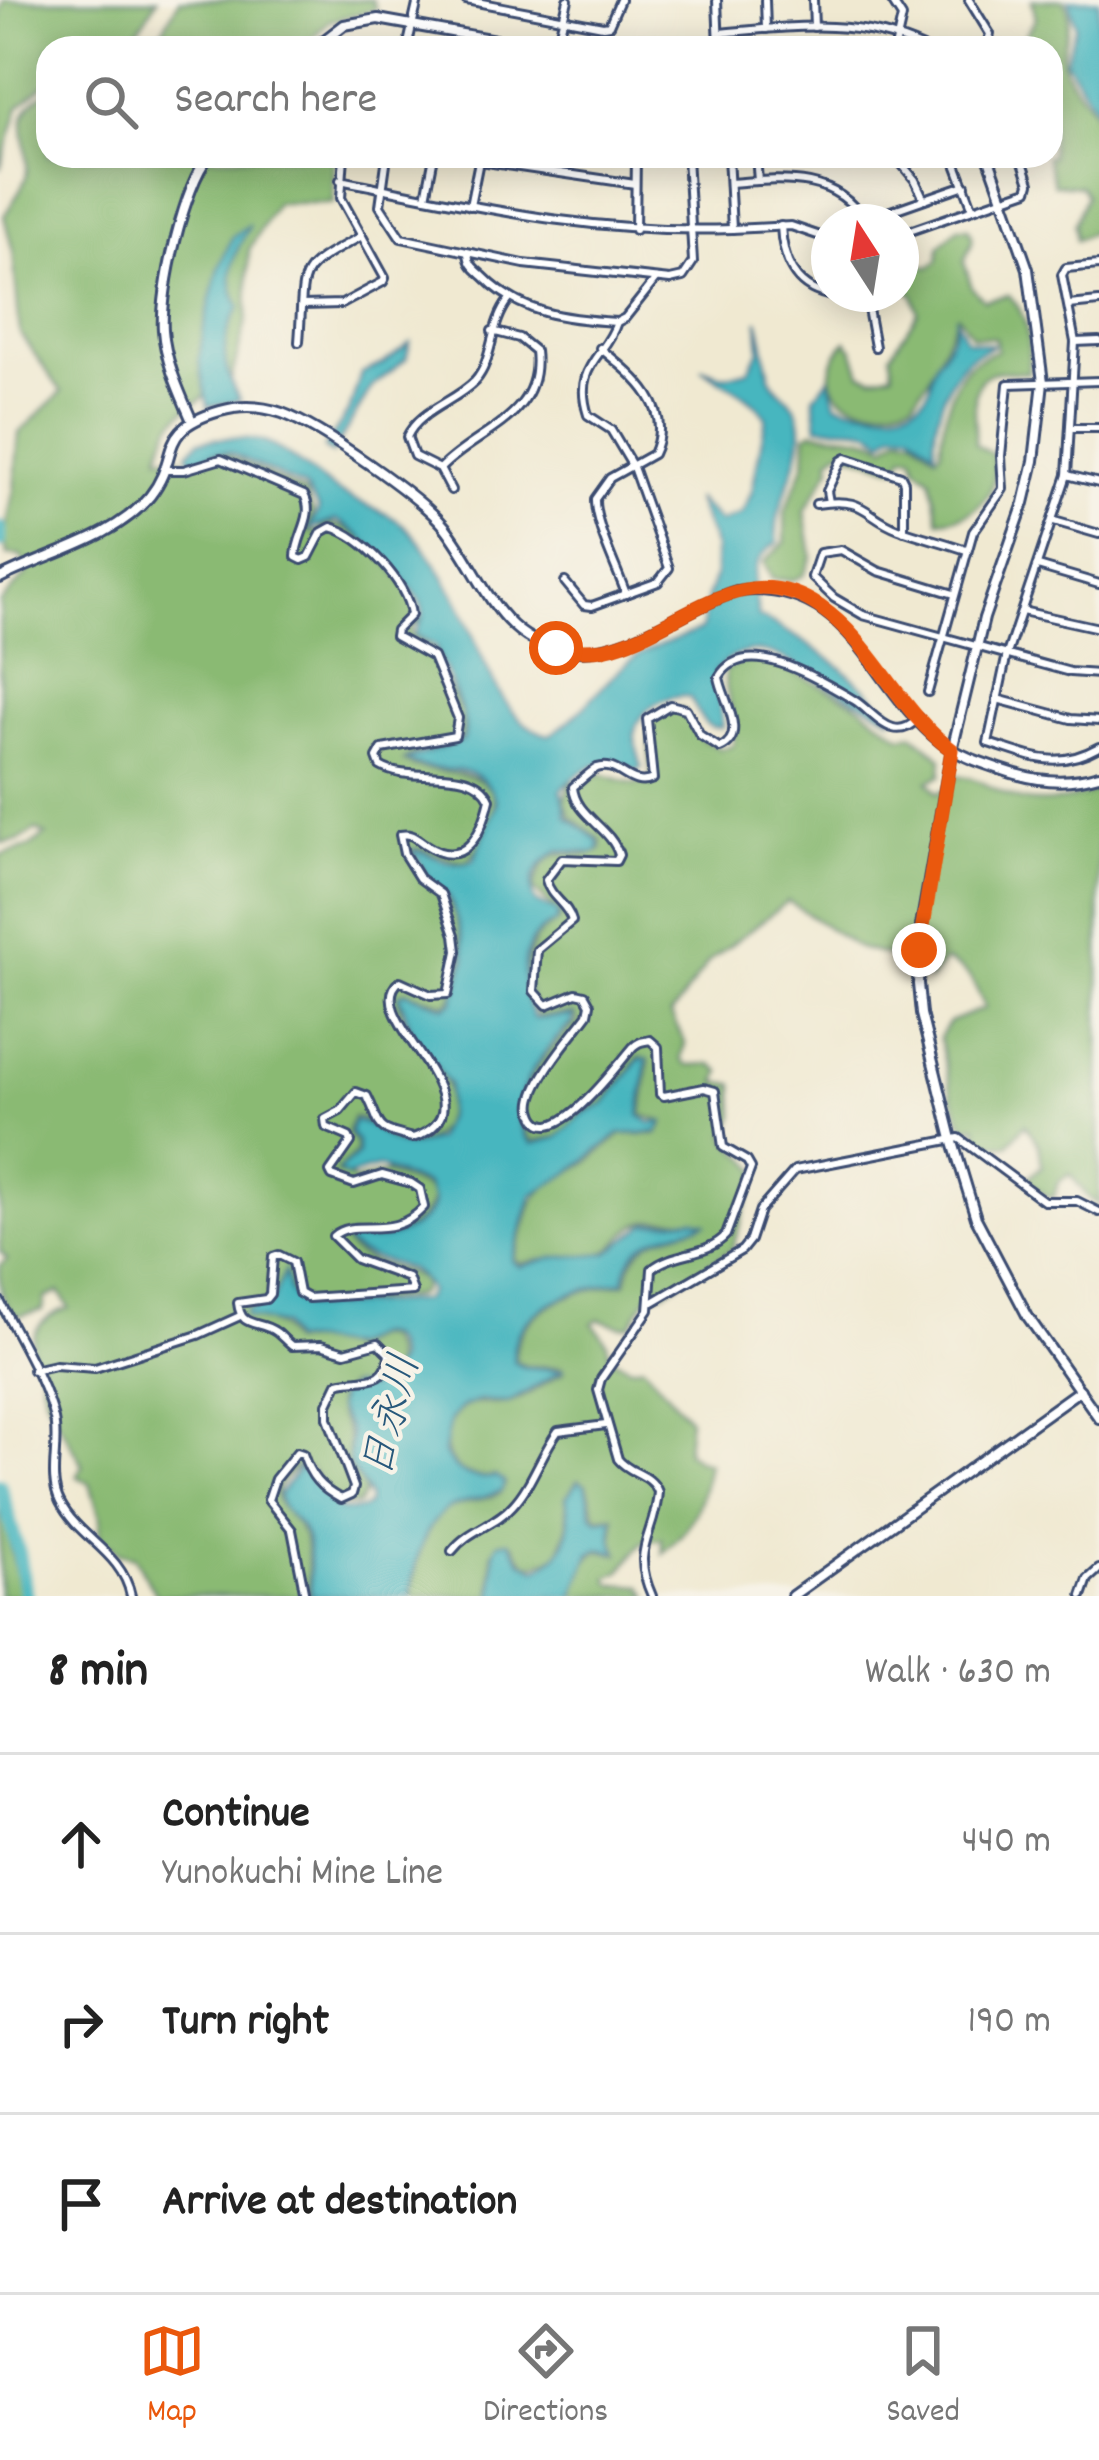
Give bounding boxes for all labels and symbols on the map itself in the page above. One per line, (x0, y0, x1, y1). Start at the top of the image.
north arrow (811, 204, 919, 312)
route start (529, 621, 583, 675)
route end (892, 923, 946, 977)
water label: 日永川 (351, 1349, 439, 1485)

